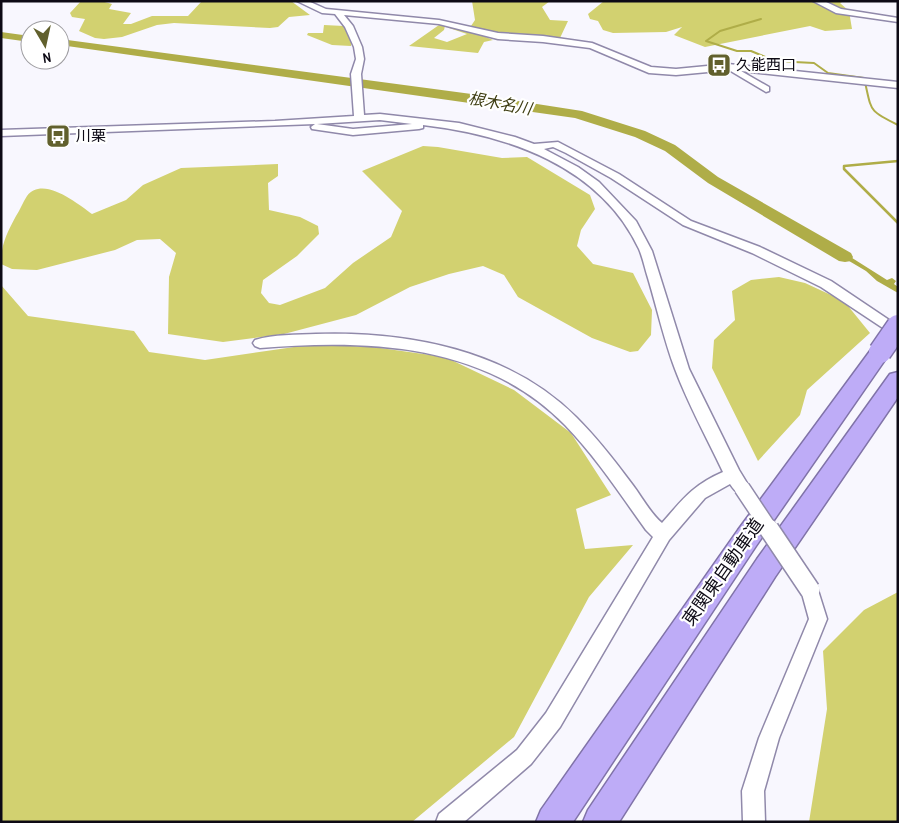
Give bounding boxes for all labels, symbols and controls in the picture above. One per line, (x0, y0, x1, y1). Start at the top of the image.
north arrow (20, 20, 70, 70)
text: N (42, 48, 53, 67)
bus stop icon: 久能西口 (706, 52, 732, 78)
place label: 久能西口 (736, 54, 796, 75)
water label: 根木名川 (467, 87, 535, 120)
bus stop icon: 川栗 (45, 123, 71, 149)
place label: 川栗 (76, 125, 106, 146)
street label: 東関東自動車道 (676, 513, 769, 630)

